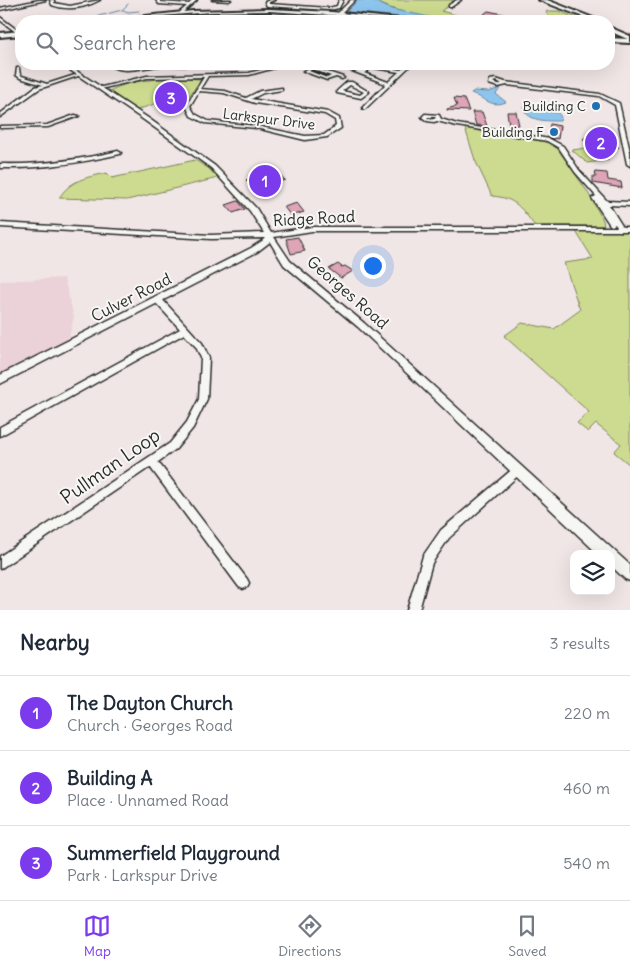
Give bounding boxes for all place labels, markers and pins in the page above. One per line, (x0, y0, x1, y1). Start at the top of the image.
pin: 3 (155, 79, 187, 117)
place label: Building C (523, 97, 586, 115)
marker: Building C (590, 100, 602, 112)
place label: Building F (482, 123, 544, 141)
pin: 2 (585, 124, 617, 162)
marker: Building F (548, 126, 560, 138)
pin: 1 (249, 162, 281, 200)

